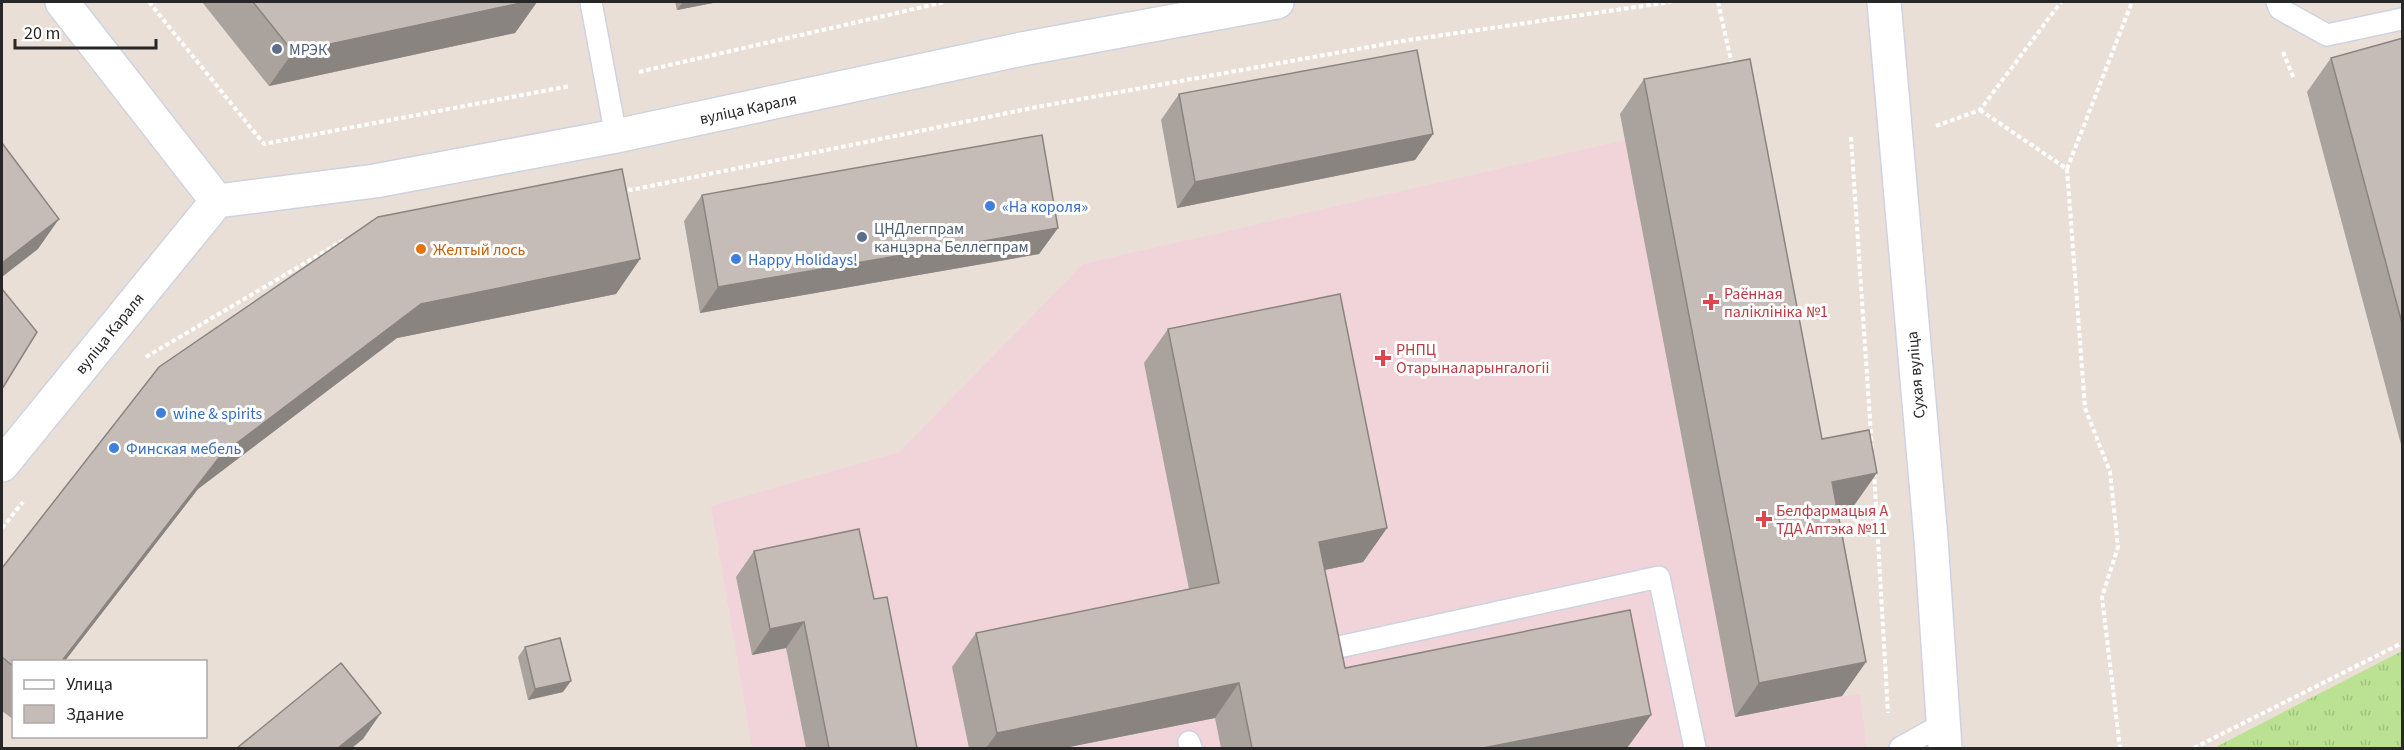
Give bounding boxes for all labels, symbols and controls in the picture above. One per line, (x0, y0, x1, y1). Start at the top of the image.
scale bar (15, 12, 156, 50)
text: 20 m (24, 21, 60, 46)
place label: МРЭК (289, 39, 328, 61)
marker: МРЭК (270, 42, 284, 56)
street label: вуліца Караля (698, 88, 799, 130)
place label: «На короля» (1002, 196, 1088, 218)
marker: «На короля» (983, 199, 997, 213)
place label: ЦНДлегпрам канцэрна Беллегпрам (874, 218, 1029, 258)
marker: ЦНДлегпрам канцэрна Беллегпрам (855, 230, 869, 244)
place label: Желтый лось (433, 239, 525, 261)
marker: Желтый лось (414, 242, 428, 256)
place label: Happy Holidays! (748, 249, 858, 271)
marker: Happy Holidays! (729, 252, 743, 266)
place label: Раённая паліклініка №1 (1724, 283, 1828, 323)
street label: вуліца Караля (70, 288, 149, 379)
marker: Раённая паліклініка №1 (1702, 293, 1720, 311)
street label: Сухая вуліца (1901, 330, 1931, 419)
place label: РНПЦ Отарыналарынгалогіі (1396, 339, 1549, 379)
marker: РНПЦ Отарыналарынгалогіі (1374, 349, 1392, 367)
place label: wine & spirits (173, 403, 263, 425)
marker: wine & spirits (154, 406, 168, 420)
place label: Финская мебель (126, 438, 242, 460)
marker: Финская мебель (107, 441, 121, 455)
place label: Белфармацыя А ТДА Аптэка №11 (1776, 500, 1889, 540)
marker: Белфармацыя А ТДА Аптэка №11 (1757, 512, 1771, 526)
legend (12, 660, 207, 738)
text: Улица (66, 672, 113, 697)
text: Здание (66, 702, 124, 727)

